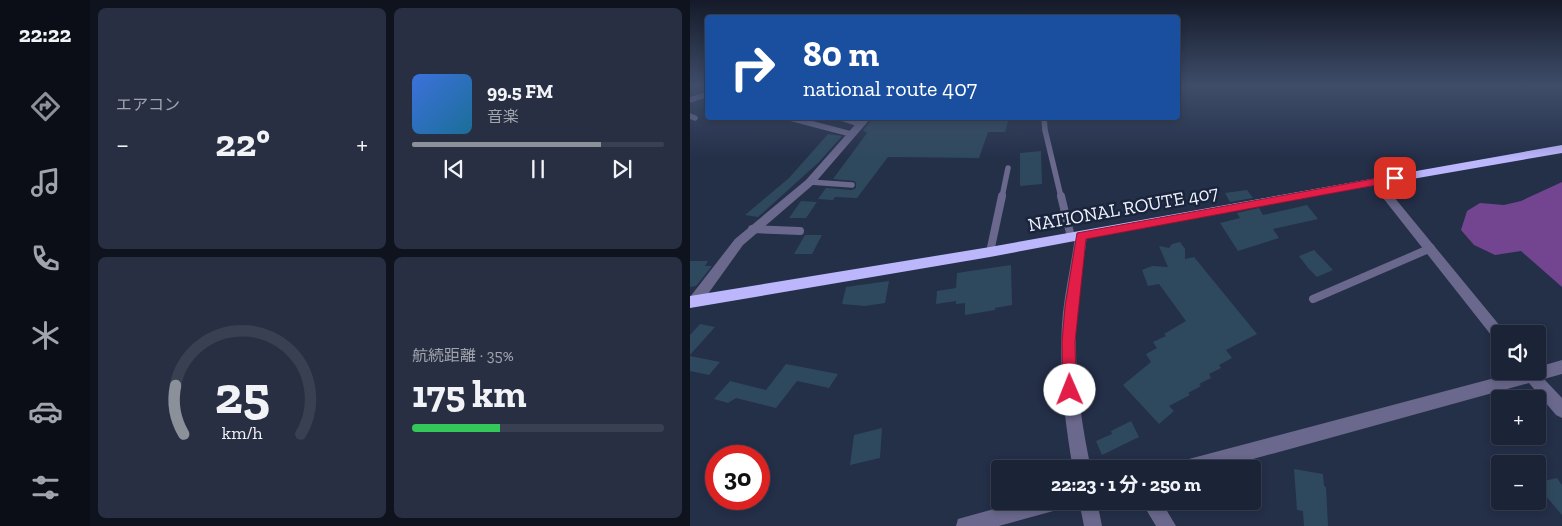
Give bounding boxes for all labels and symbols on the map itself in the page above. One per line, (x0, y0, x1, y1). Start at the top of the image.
pin (1374, 157, 1416, 199)
street label: NATIONAL ROUTE 407 (1026, 180, 1220, 237)
position arrow (1043, 363, 1095, 415)
speed limit sign: 30 (705, 445, 770, 510)

